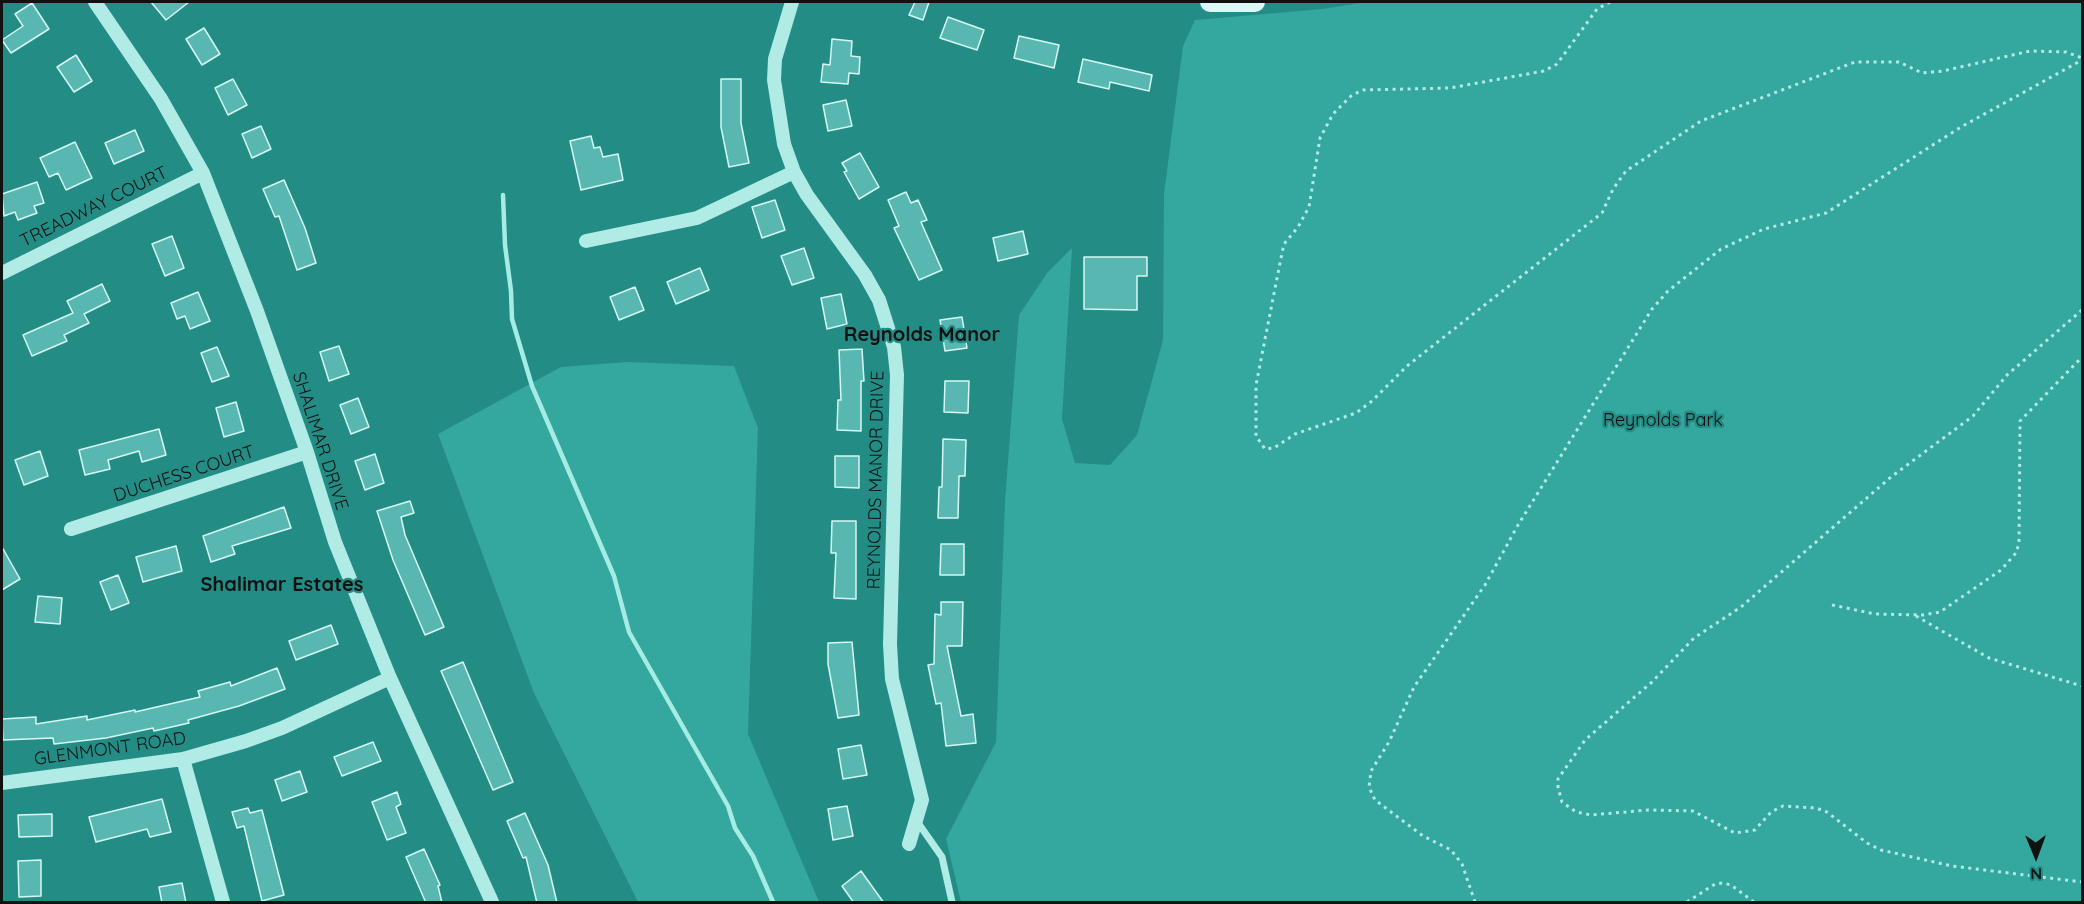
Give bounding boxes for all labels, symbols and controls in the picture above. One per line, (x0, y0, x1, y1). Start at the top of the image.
street label: TREADWAY COURT (17, 162, 171, 252)
district label: Reynolds Manor (844, 323, 1000, 347)
street label: SHALIMAR DRIVE (287, 369, 353, 513)
street label: REYNOLDS MANOR DRIVE (863, 370, 889, 590)
park label: Reynolds Park (1603, 410, 1723, 432)
street label: DUCHESS COURT (111, 441, 257, 507)
district label: Shalimar Estates (201, 573, 363, 597)
street label: GLENMONT ROAD (33, 728, 187, 770)
north arrow (2006, 826, 2066, 886)
text: N (2030, 864, 2042, 884)

